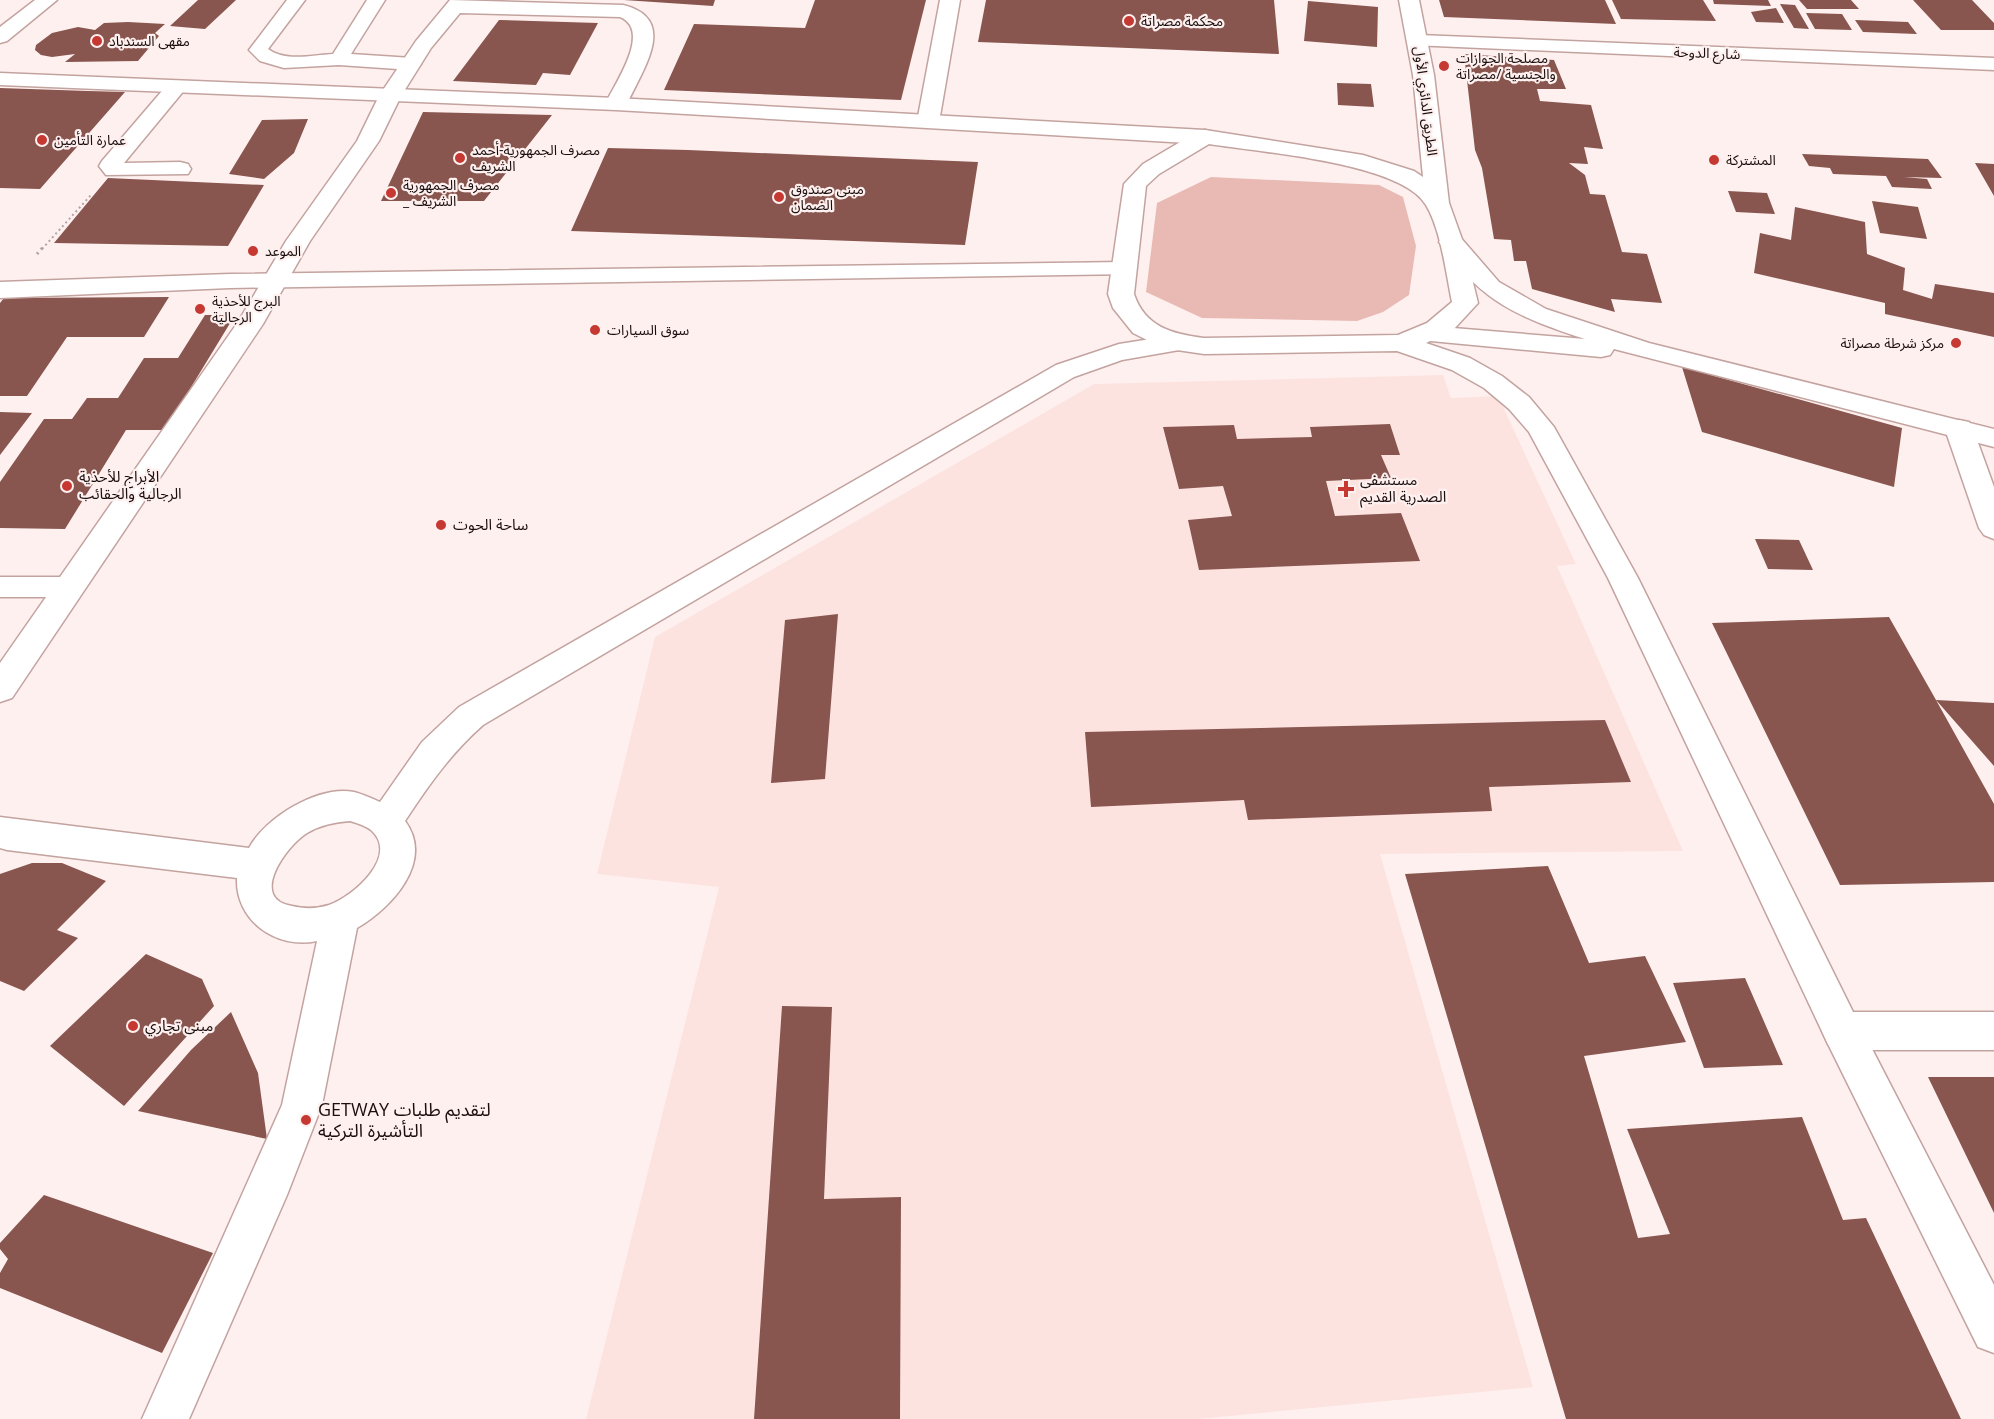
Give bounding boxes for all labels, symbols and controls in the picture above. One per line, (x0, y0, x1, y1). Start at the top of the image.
place label: محكمة مصراتة (1141, 11, 1223, 30)
marker: محكمة مصراتة (1122, 14, 1136, 28)
place label: مقهى السندباد (109, 31, 190, 50)
marker: مقهى السندباد (90, 34, 104, 48)
street label: شارع الدوحة (1673, 42, 1741, 65)
street label: الطريق الدائري الأول (1408, 45, 1443, 157)
place label: مصلحة الجوازات والجنسية /مصراتة (1456, 48, 1556, 83)
marker: مصلحة الجوازات والجنسية /مصراتة (1437, 59, 1451, 73)
place label: عمارة التأمين (54, 130, 126, 149)
marker: عمارة التأمين (35, 133, 49, 147)
place label: مصرف الجمهورية-أحمد الشريف (472, 140, 600, 175)
place label: المشتركة (1726, 150, 1776, 169)
marker: مصرف الجمهورية-أحمد الشريف (453, 151, 467, 165)
marker: المشتركة (1707, 153, 1721, 167)
place label: مصرف الجمهورية _ الشريف (402, 175, 500, 210)
place label: مبنى صندوق الضمان (791, 179, 864, 214)
marker: مصرف الجمهورية _ الشريف (384, 186, 398, 200)
marker: مبنى صندوق الضمان (772, 190, 786, 204)
place label: الموعد (265, 241, 301, 260)
marker: الموعد (246, 244, 260, 258)
place label: البرج للأحذية الرجالية (212, 291, 281, 326)
marker: البرج للأحذية الرجالية (193, 302, 207, 316)
place label: سوق السيارات (607, 320, 689, 339)
marker: سوق السيارات (588, 323, 602, 337)
place label: مركز شرطة مصراتة (1841, 333, 1944, 352)
marker: مركز شرطة مصراتة (1949, 336, 1963, 350)
place label: الأبراج للأحذية الرجالية والحقائب (79, 466, 182, 503)
place label: مستشفى الصدرية القديم (1360, 469, 1446, 508)
marker: الأبراج للأحذية الرجالية والحقائب (60, 479, 74, 493)
marker: مستشفى الصدرية القديم (1337, 480, 1355, 498)
place label: ساحة الحوت (453, 514, 528, 534)
marker: ساحة الحوت (434, 518, 448, 532)
place label: مبنى تجاري (145, 1015, 213, 1037)
marker: مبنى تجاري (126, 1019, 140, 1033)
place label: GETWAY لتقديم طلبات التأشيرة التركية (318, 1097, 491, 1142)
marker: GETWAY لتقديم طلبات التأشيرة التركية (299, 1113, 313, 1127)

